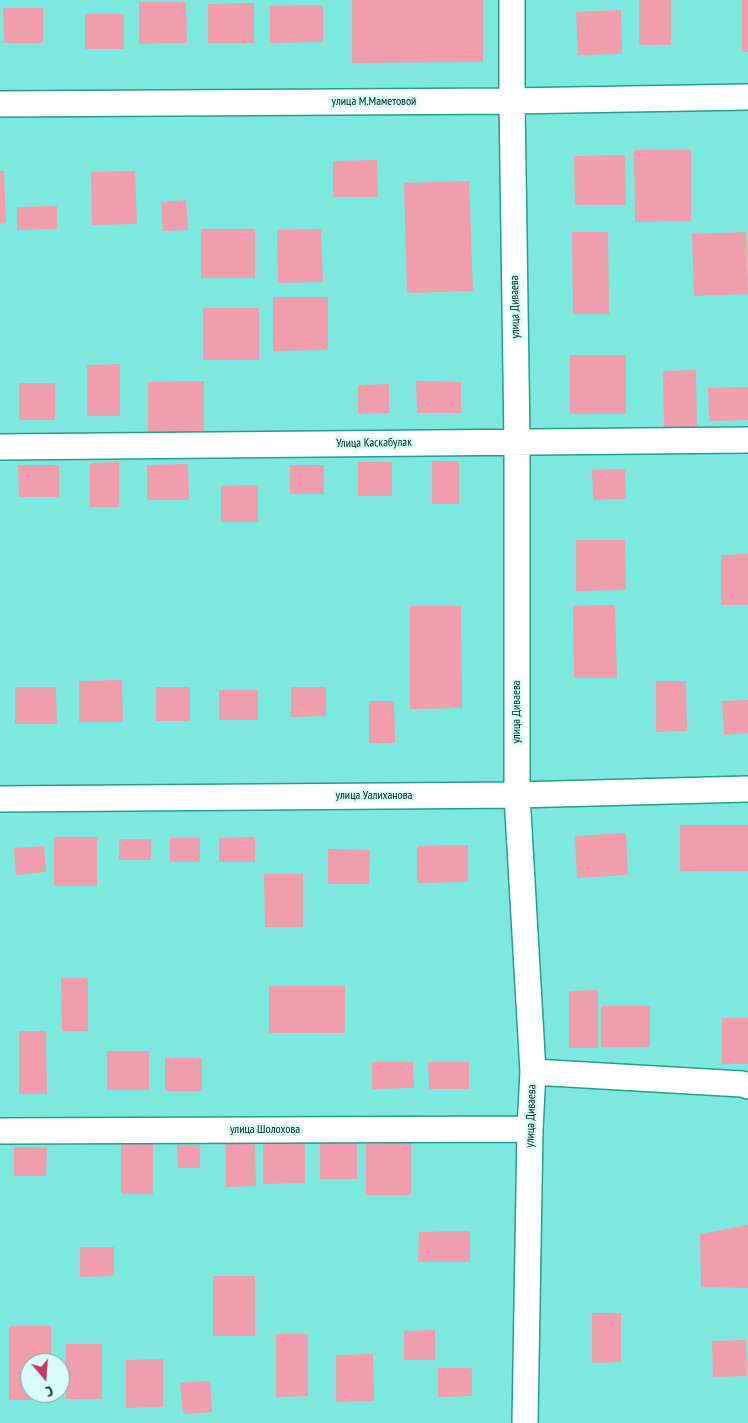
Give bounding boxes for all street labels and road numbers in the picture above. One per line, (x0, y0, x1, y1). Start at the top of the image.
street label: улица М.Маметовой (332, 95, 416, 109)
street label: улица Диваева (507, 275, 523, 339)
street label: Улица Каскабулак (336, 435, 412, 451)
street label: улица Диваева (510, 680, 524, 744)
street label: улица Уалиханова (336, 789, 412, 803)
street label: улица Диваева (523, 1084, 539, 1148)
street label: улица Шолохова (230, 1123, 300, 1137)

